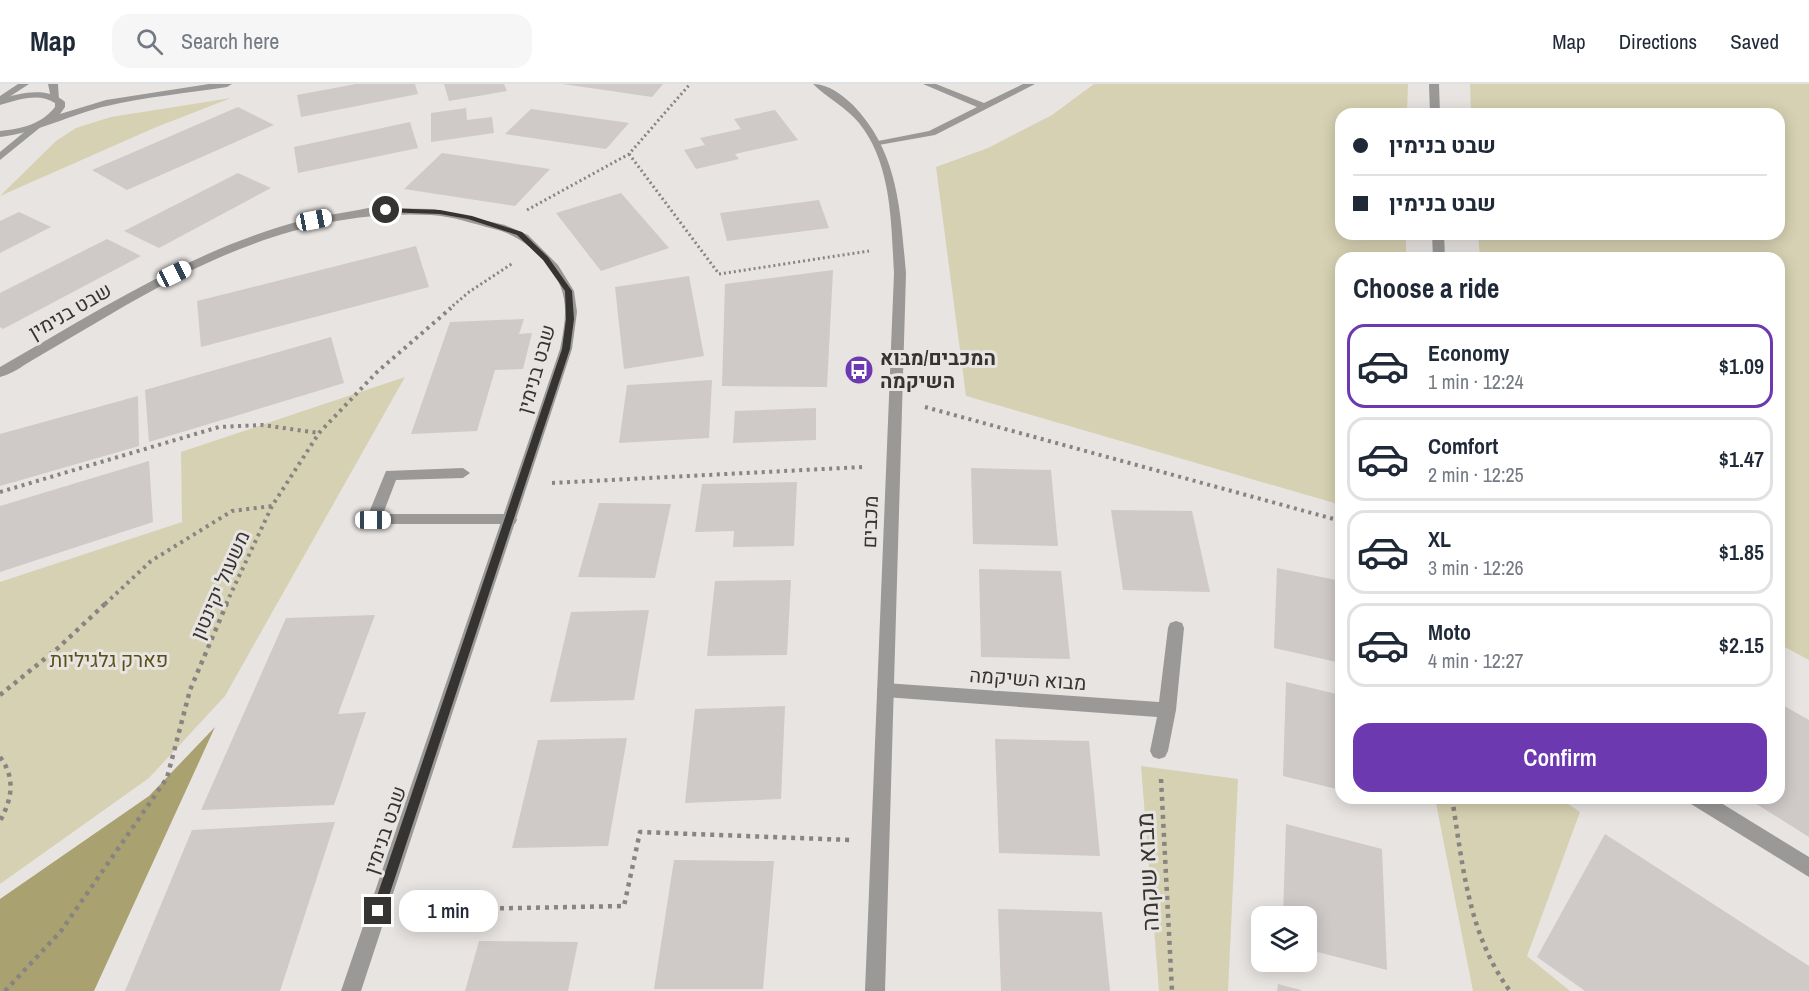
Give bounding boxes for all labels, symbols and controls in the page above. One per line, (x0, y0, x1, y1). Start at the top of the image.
search box (112, 14, 532, 68)
text: Map (30, 22, 76, 60)
icon: search (133, 25, 166, 58)
text: Search here (181, 26, 279, 56)
text: Map (1552, 27, 1586, 56)
text: Directions (1619, 27, 1697, 56)
text: Saved (1730, 27, 1779, 56)
text: שבט בנימין (1389, 130, 1496, 160)
text: שבט בנימין (1389, 188, 1496, 218)
route start (372, 196, 399, 223)
car (295, 208, 333, 232)
car (154, 258, 194, 290)
text: Choose a ride (1353, 270, 1499, 306)
street label: שבט בנימין (23, 276, 116, 345)
street label: שבט בנימין (510, 321, 561, 417)
text: Economy (1428, 338, 1509, 368)
icon: car (1356, 339, 1410, 393)
place label: המכבים/מבוא השיקמה (880, 344, 996, 394)
text: $1.09 (1719, 351, 1764, 381)
bus stop icon: המכבים/מבוא השיקמה (843, 354, 875, 386)
text: 1 min · 12:24 (1428, 368, 1524, 395)
text: Comfort (1428, 431, 1498, 461)
icon: car (1356, 432, 1410, 486)
text: $1.47 (1719, 444, 1764, 474)
text: 2 min · 12:25 (1428, 461, 1524, 488)
street label: מכבים (855, 495, 884, 549)
car (355, 511, 391, 529)
text: XL (1428, 524, 1451, 554)
icon: car (1356, 525, 1410, 579)
street label: משעול יקינטון (183, 526, 256, 644)
text: $1.85 (1719, 537, 1764, 567)
text: 3 min · 12:26 (1428, 554, 1524, 581)
text: Moto (1428, 617, 1471, 647)
icon: car (1356, 618, 1410, 672)
text: $2.15 (1719, 630, 1764, 660)
park label: פארק גלגיליות (50, 646, 168, 673)
text: 4 min · 12:27 (1428, 647, 1524, 674)
street label: מבוא השיקמה (969, 661, 1087, 696)
button: Confirm (1353, 723, 1767, 792)
street label: שבט בנימין (357, 782, 412, 878)
street label: מבוא שקמה (1128, 812, 1166, 932)
callout: 1 min (399, 890, 498, 932)
route end (364, 897, 391, 924)
text: 1 min (427, 897, 470, 924)
map controls (1251, 906, 1317, 972)
button: layers (1251, 906, 1317, 972)

